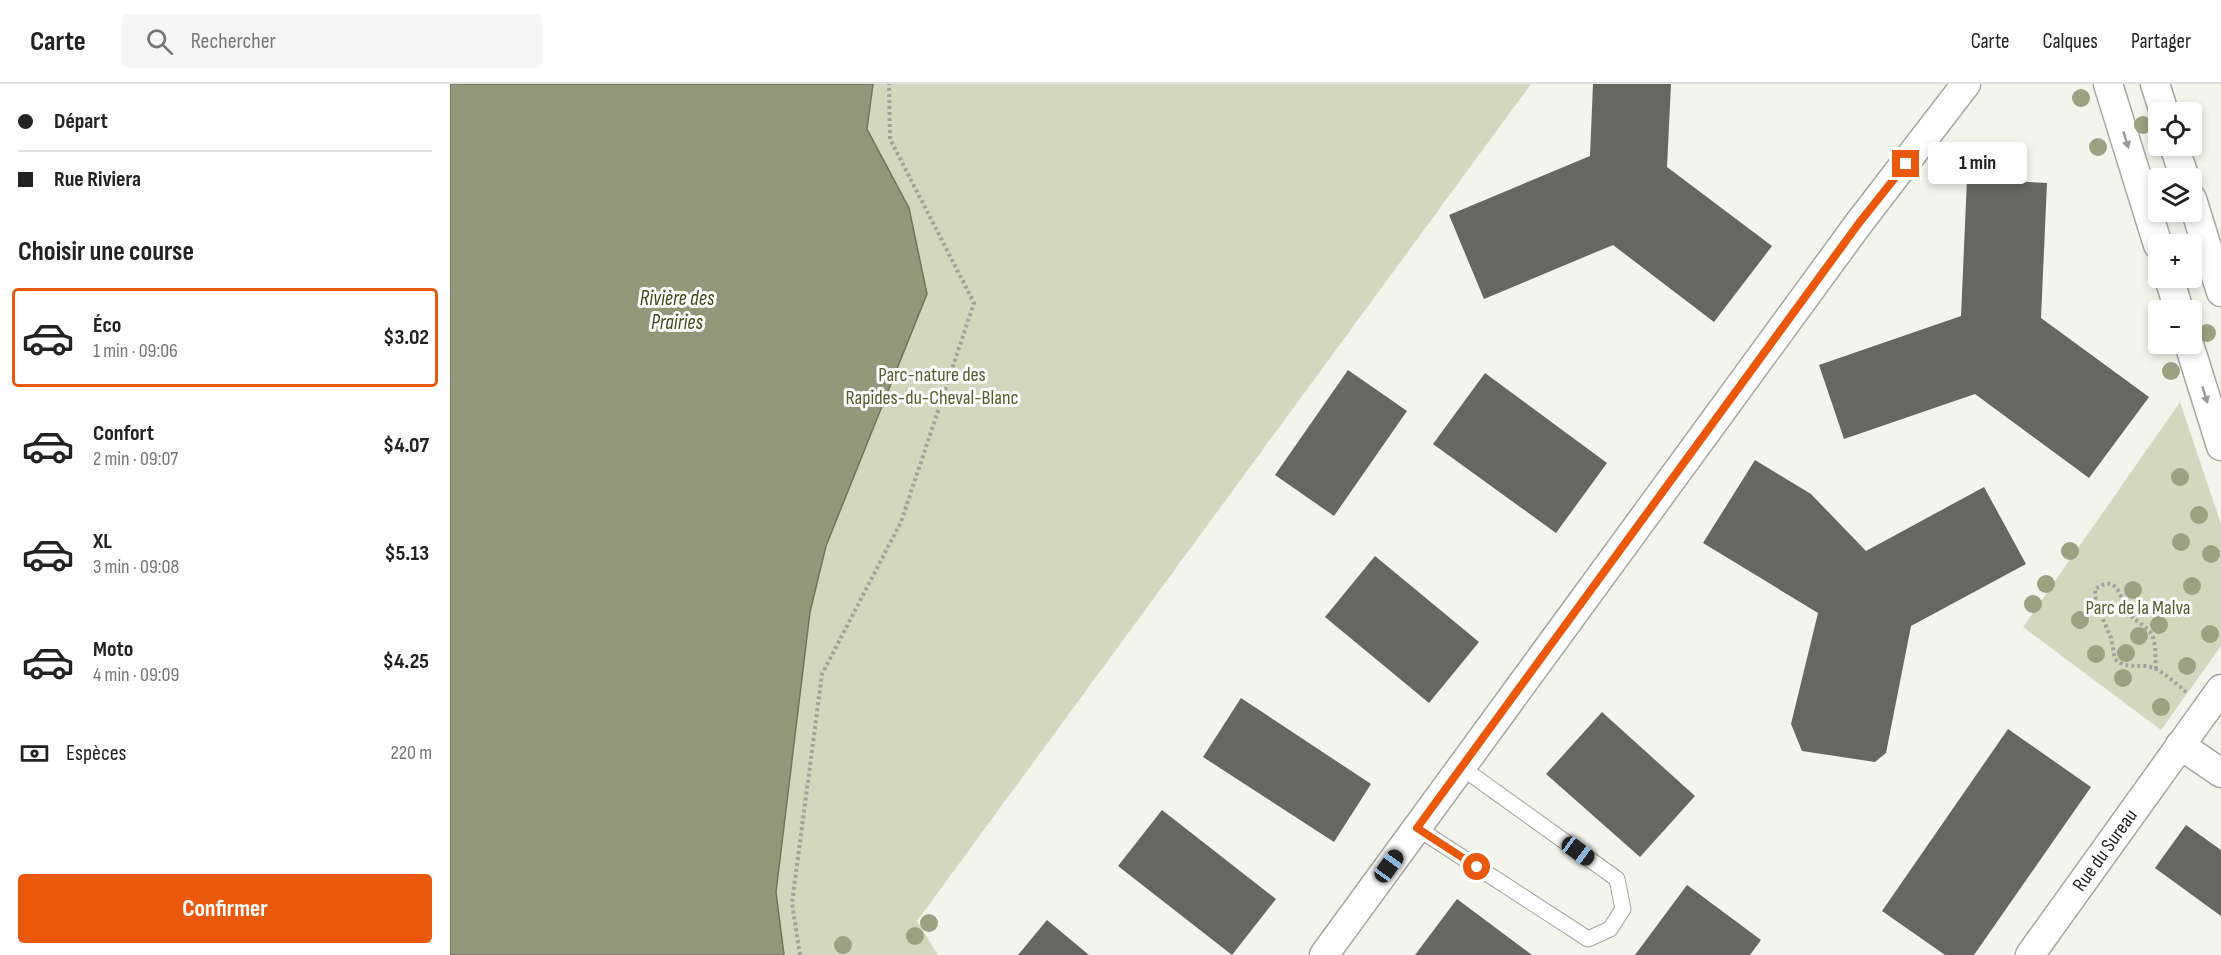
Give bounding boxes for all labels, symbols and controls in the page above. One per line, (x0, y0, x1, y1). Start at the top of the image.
search box (122, 14, 542, 68)
text: Carte (30, 25, 86, 58)
icon: search (143, 25, 176, 58)
text: Rechercher (191, 28, 276, 55)
text: Carte (1971, 29, 2010, 54)
text: Calques (2043, 29, 2098, 54)
text: Partager (2131, 29, 2191, 54)
map controls (2148, 102, 2202, 354)
button: locate (2148, 102, 2202, 156)
text: Départ (54, 108, 108, 135)
one-way arrow (2122, 131, 2131, 149)
callout: 1 min (1927, 143, 2026, 185)
route end (1892, 150, 1919, 177)
text: 1 min (1959, 151, 1996, 175)
text: Rue Riviera (54, 166, 141, 193)
button: layers (2148, 168, 2202, 222)
button: + (2148, 234, 2202, 288)
text: Choisir une course (18, 236, 194, 268)
water label: Rivière des Prairies (640, 286, 715, 335)
button: − (2148, 300, 2202, 354)
icon: car (21, 311, 75, 365)
text: Éco (93, 312, 121, 339)
text: $3.02 (383, 324, 429, 351)
text: 1 min · 09:06 (93, 339, 178, 363)
park label: Parc-nature des Rapides-du-Cheval-Blanc (846, 363, 1018, 410)
one-way arrow (2201, 386, 2210, 404)
icon: car (21, 419, 75, 473)
text: Confort (93, 420, 154, 447)
text: $4.07 (383, 432, 429, 459)
text: 2 min · 09:07 (93, 447, 178, 471)
icon: car (21, 527, 75, 581)
text: XL (93, 528, 112, 555)
text: $5.13 (384, 540, 429, 567)
text: 3 min · 09:08 (93, 555, 179, 579)
park label: Parc de la Malva (2085, 596, 2191, 620)
icon: car (21, 635, 75, 689)
text: Moto (93, 636, 133, 663)
text: $4.25 (383, 648, 429, 675)
text: 4 min · 09:09 (93, 663, 179, 687)
icon: cash (18, 737, 51, 770)
text: Espèces (66, 740, 126, 767)
text: 220 m (391, 741, 432, 765)
street label: Rue du Sureau (2068, 805, 2143, 896)
car (1558, 833, 1598, 869)
car (1371, 846, 1407, 886)
route start (1463, 853, 1490, 880)
button: Confirmer (18, 874, 432, 943)

